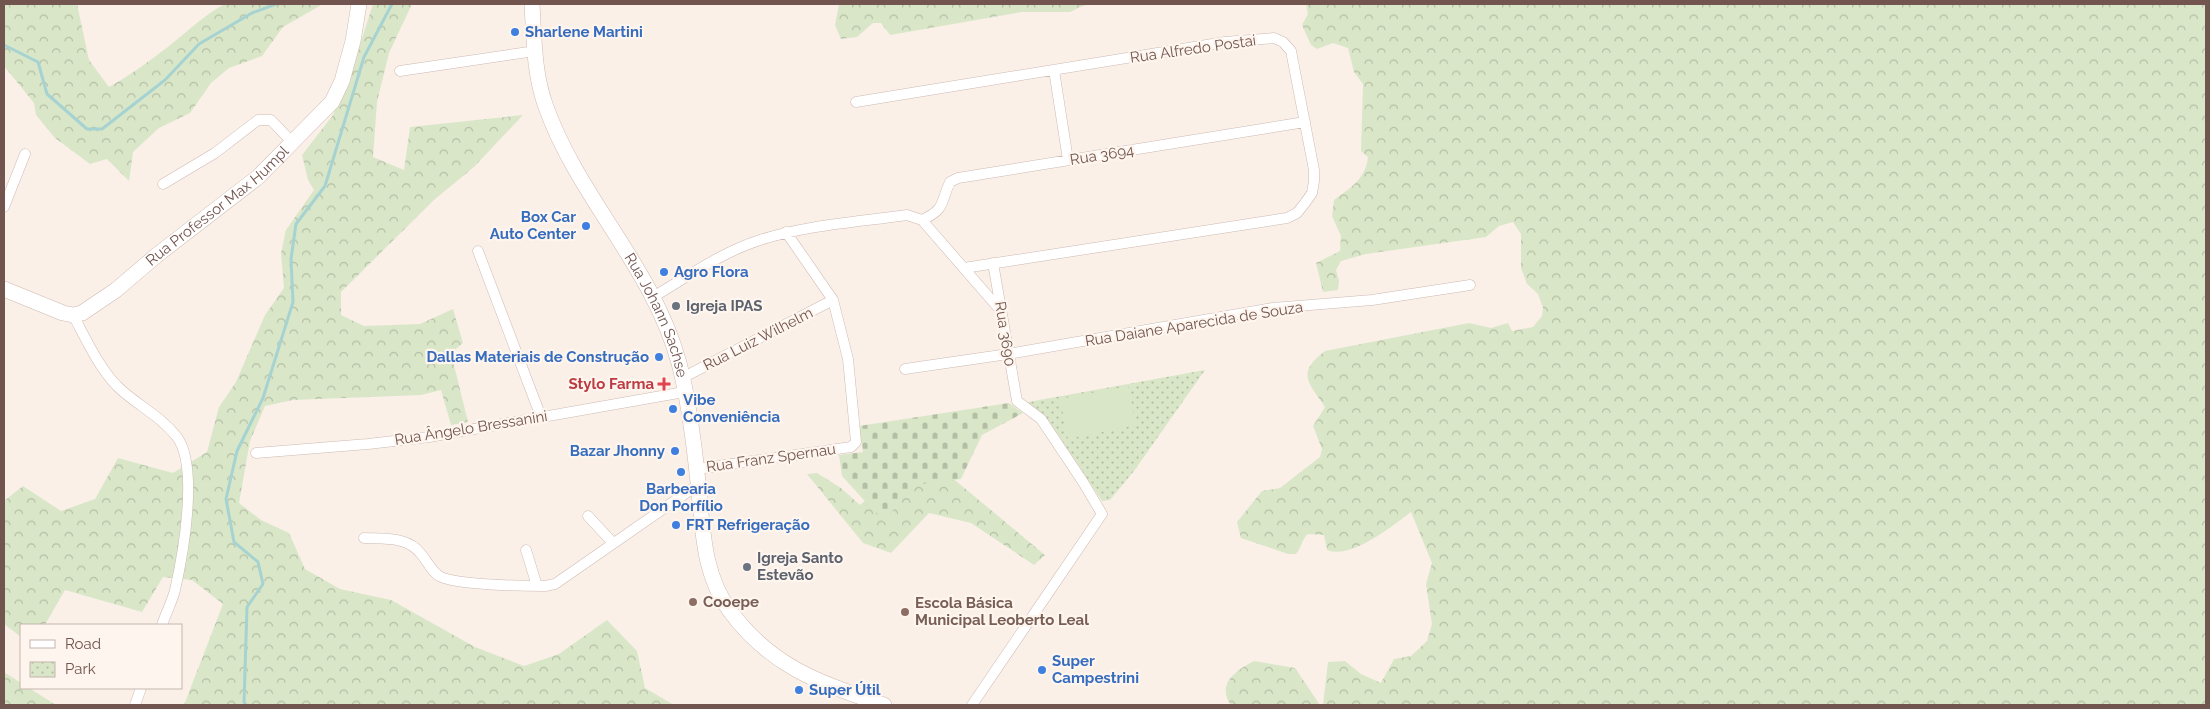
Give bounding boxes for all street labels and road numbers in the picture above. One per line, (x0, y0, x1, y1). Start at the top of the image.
street label: Rua Alfredo Postai (1129, 31, 1257, 67)
street label: Rua 3694 (1069, 141, 1135, 169)
street label: Rua Professor Max Humpl (142, 142, 293, 269)
street label: Rua Johann Sachse (621, 250, 691, 379)
street label: Rua Daiane Aparecida de Souza (1084, 298, 1304, 350)
street label: Rua 3690 (991, 300, 1019, 368)
street label: Rua Luiz Wilhelm (700, 304, 816, 374)
street label: Rua Ângelo Bressanini (393, 407, 549, 449)
street label: Rua Franz Spernau (705, 440, 837, 476)

